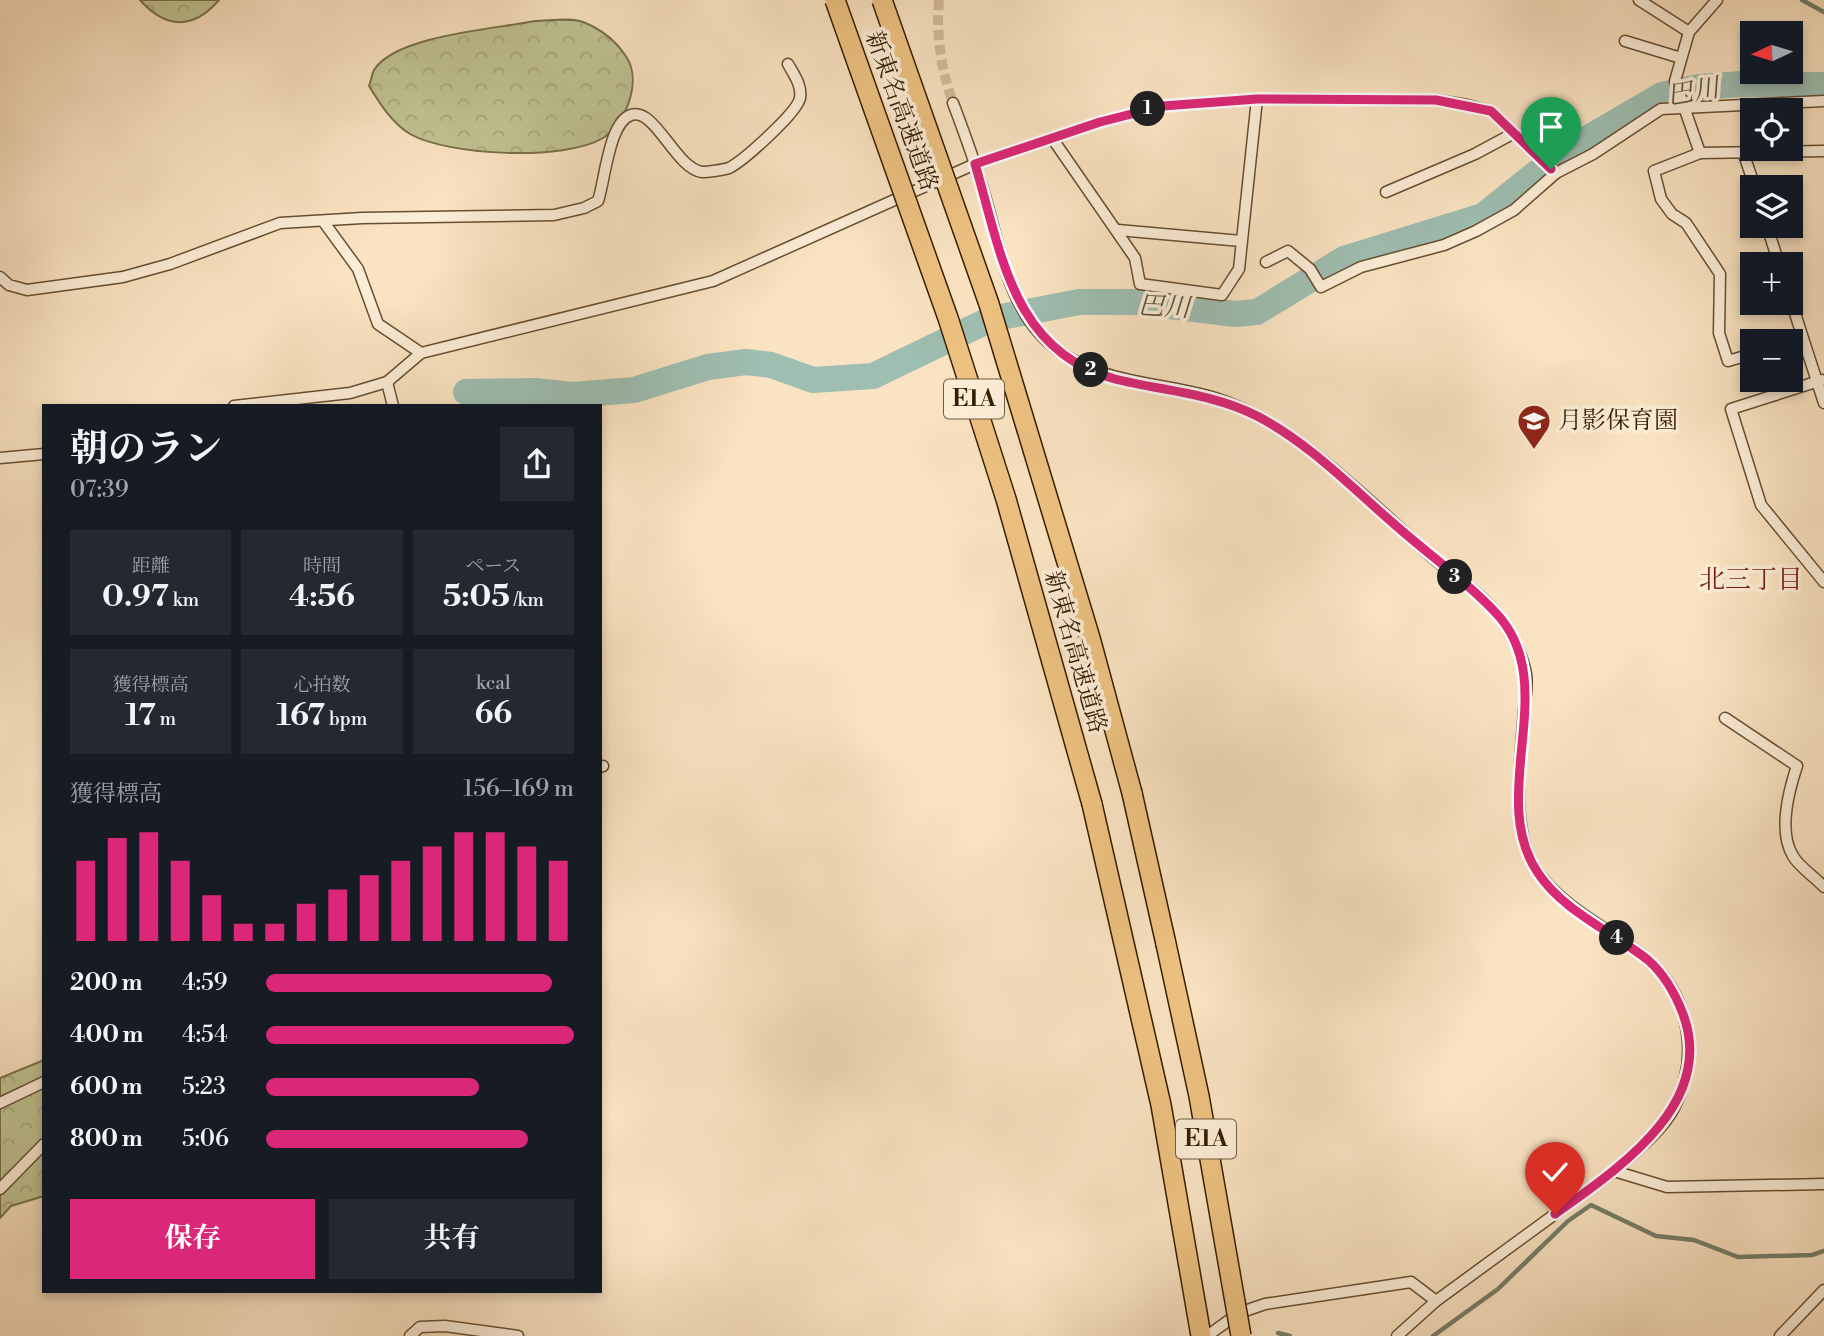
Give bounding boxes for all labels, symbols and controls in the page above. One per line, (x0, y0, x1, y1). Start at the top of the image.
north arrow (1740, 21, 1802, 84)
map controls (1740, 21, 1803, 392)
street label: 新東名高速道路 (858, 27, 944, 195)
water label: 巴川 (1665, 71, 1724, 112)
pin: 1 (1130, 92, 1166, 126)
text: 1 (1143, 96, 1152, 120)
pin (1521, 97, 1581, 169)
button: locate (1740, 98, 1803, 161)
icon: arrive (1532, 108, 1570, 146)
button: layers (1740, 175, 1803, 238)
button: + (1740, 252, 1803, 315)
water label: 巴川 (1137, 290, 1194, 324)
button: − (1740, 329, 1803, 392)
pin: 2 (1074, 352, 1108, 388)
text: 2 (1085, 357, 1096, 381)
road number: E1A (944, 380, 1004, 418)
school or university icon: 月影保育園 (1515, 402, 1553, 451)
place label: 月影保育園 (1558, 406, 1678, 436)
text: 朝のラン (70, 426, 222, 473)
button: share (500, 427, 574, 501)
text: 07:39 (70, 476, 129, 504)
text: 距離 (132, 554, 170, 578)
text: 時間 (303, 554, 341, 578)
text: ペース (465, 554, 521, 578)
pin: 3 (1438, 560, 1472, 594)
text: 3 (1449, 564, 1460, 588)
district label: 北三丁目 (1699, 564, 1803, 596)
street label: 新東名高速道路 (1037, 567, 1113, 737)
text: 0.97 (102, 578, 169, 616)
text: 4:56 (289, 578, 355, 616)
text: 5:05 (443, 578, 510, 616)
text: km (169, 588, 199, 612)
text: /km (510, 588, 544, 612)
text: kcal (476, 671, 511, 695)
text: 獲得標高 (113, 673, 189, 697)
text: 心拍数 (293, 673, 351, 697)
text: 66 (474, 695, 512, 733)
text: 17 (125, 697, 156, 735)
text: 167 (277, 697, 325, 735)
text: m (156, 707, 176, 731)
text: bpm (325, 707, 367, 731)
text: 156–169 m (463, 775, 574, 803)
text: 獲得標高 (70, 780, 162, 808)
pin: 4 (1600, 920, 1634, 956)
text: 4 (1610, 925, 1623, 949)
text: 200 m (70, 969, 142, 997)
text: 4:59 (182, 969, 228, 997)
text: 400 m (70, 1021, 143, 1049)
text: 4:54 (182, 1021, 228, 1049)
text: 600 m (70, 1073, 143, 1101)
text: 5:23 (182, 1073, 226, 1101)
road number: E1A (1176, 1120, 1236, 1158)
text: 800 m (70, 1125, 143, 1153)
text: 5:06 (182, 1125, 229, 1153)
pin (1525, 1142, 1585, 1214)
icon: check (1536, 1153, 1574, 1191)
button: 保存 (70, 1199, 315, 1279)
button: 共有 (329, 1199, 574, 1279)

